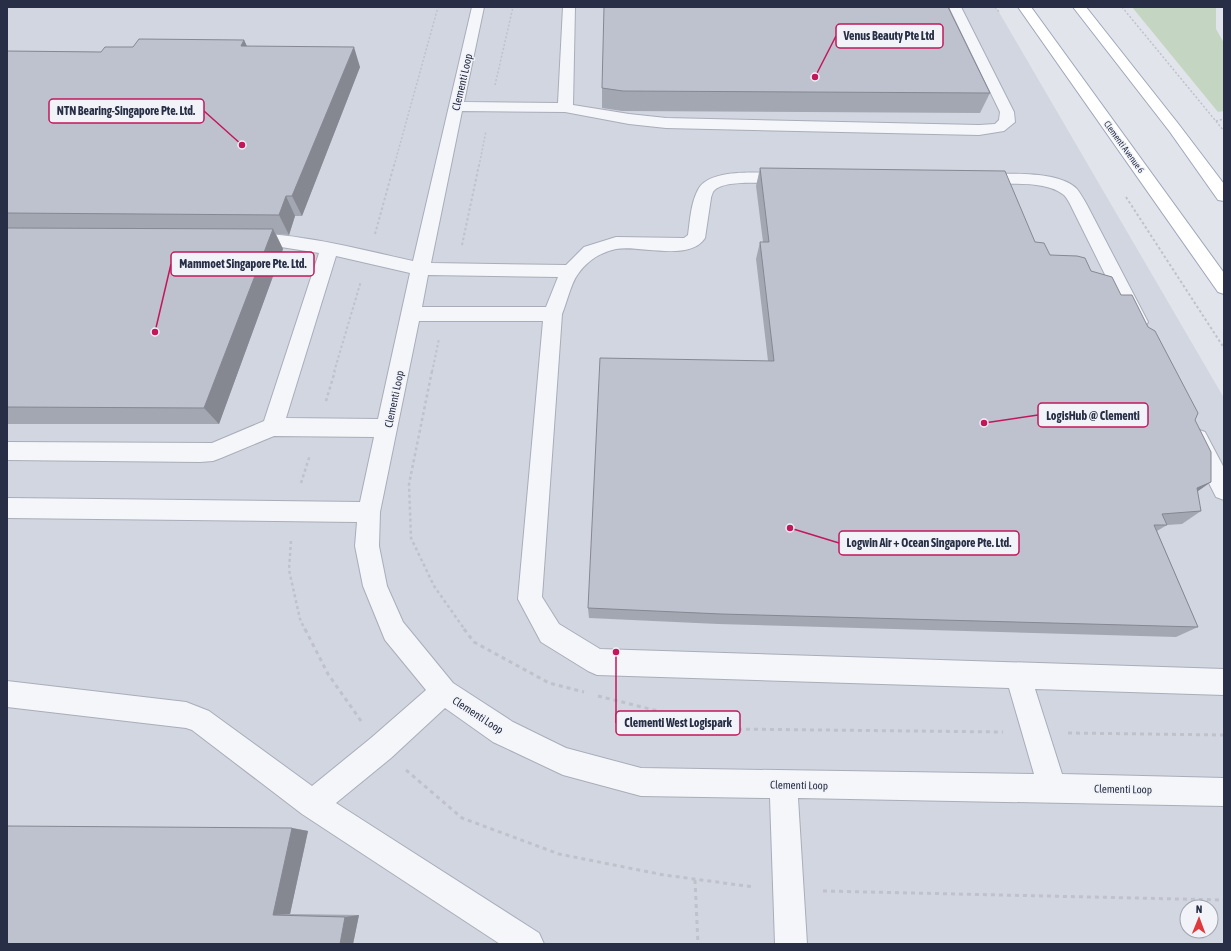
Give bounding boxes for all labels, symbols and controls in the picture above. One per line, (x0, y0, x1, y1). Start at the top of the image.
callout: Venus Beauty Pte Ltd (836, 24, 943, 48)
text: Venus Beauty Pte Ltd (843, 29, 935, 43)
street label: Clementi Loop (450, 52, 474, 112)
callout: NTN Bearing-Singapore Pte. Ltd. (49, 99, 204, 123)
text: NTN Bearing-Singapore Pte. Ltd. (57, 104, 195, 118)
street label: Clementi Avenue 6 (1102, 119, 1146, 175)
callout: Mammoet Singapore Pte. Ltd. (171, 252, 314, 276)
text: Mammoet Singapore Pte. Ltd. (179, 257, 307, 271)
street label: Clementi Loop (382, 369, 406, 429)
callout: LogisHub @ Clementi (1038, 403, 1148, 427)
text: LogisHub @ Clementi (1046, 409, 1140, 423)
callout: Logwin Air + Ocean Singapore Pte. Ltd. (839, 531, 1019, 555)
text: Logwin Air + Ocean Singapore Pte. Ltd. (847, 536, 1011, 550)
street label: Clementi Loop (450, 694, 506, 736)
callout: Clementi West Logispark (616, 711, 740, 735)
text: Clementi West Logispark (624, 716, 732, 730)
street label: Clementi Loop (770, 778, 828, 792)
street label: Clementi Loop (1094, 782, 1152, 796)
north arrow (1179, 899, 1219, 939)
text: N (1196, 903, 1203, 915)

